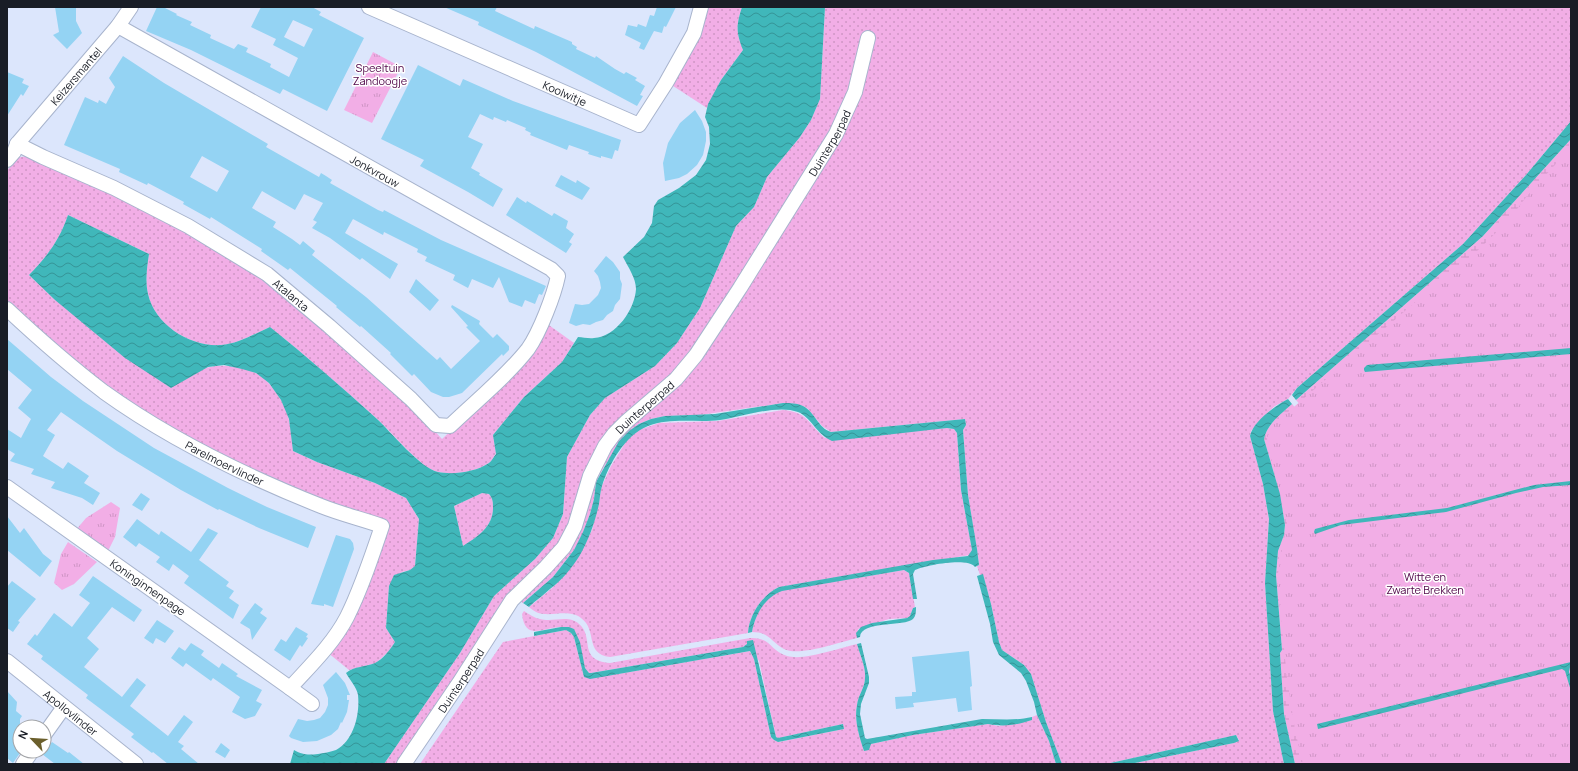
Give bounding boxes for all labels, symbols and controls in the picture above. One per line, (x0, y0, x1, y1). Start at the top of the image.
street label: Keizersmantel (46, 44, 104, 108)
park label: Speeltuin Zandoogje (353, 60, 408, 88)
street label: Koolwitje (541, 77, 590, 109)
street label: Duinterperpad (804, 107, 854, 179)
street label: Jonkvrouw (348, 151, 403, 191)
street label: Atalanta (270, 275, 313, 314)
street label: Duinterperpad (612, 377, 677, 436)
street label: Parelmoervlinder (183, 437, 267, 488)
street label: Koninginnenpage (107, 555, 189, 619)
park label: Witte en Zwarte Brekken (1386, 569, 1464, 597)
street label: Duinterperpad (434, 645, 487, 715)
street label: Apollovlinder (41, 686, 101, 739)
north arrow (12, 719, 52, 759)
text: N (14, 728, 31, 741)

